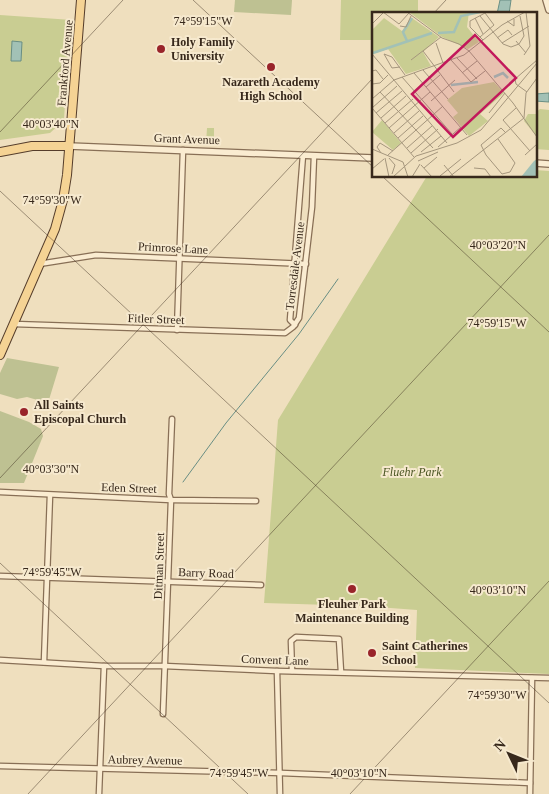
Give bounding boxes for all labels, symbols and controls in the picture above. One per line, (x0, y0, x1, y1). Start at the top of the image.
inset map (372, 12, 536, 178)
text: 74°59'15"W (173, 14, 233, 28)
street label: Frankford Avenue (54, 19, 76, 107)
place label: Holy Family University (171, 35, 235, 63)
marker: Holy Family University (155, 43, 167, 55)
marker: Nazareth Academy High School (265, 61, 277, 73)
place label: Nazareth Academy High School (222, 75, 320, 103)
text: 40°03'40"N (23, 117, 80, 131)
street label: Grant Avenue (154, 131, 220, 147)
text: 74°59'30"W (22, 193, 82, 207)
street label: Torresdale Avenue (283, 221, 307, 311)
text: 40°03'20"N (470, 238, 527, 252)
street label: Primrose Lane (138, 239, 208, 257)
street label: Fitler Street (127, 311, 185, 327)
text: 74°59'15"W (467, 316, 527, 330)
place label: All Saints Episcopal Church (34, 398, 126, 426)
marker: All Saints Episcopal Church (18, 406, 30, 418)
text: 40°03'30"N (23, 462, 80, 476)
park label: Fluehr Park (382, 465, 442, 479)
street label: Eden Street (101, 480, 158, 496)
street label: Ditman Street (151, 532, 167, 600)
text: 74°59'45"W (22, 565, 82, 579)
street label: Barry Road (178, 565, 234, 581)
marker: Fleuher Park Maintenance Building (346, 583, 358, 595)
text: 40°03'10"N (470, 583, 527, 597)
place label: Fleuher Park Maintenance Building (295, 597, 409, 625)
place label: Saint Catherines School (382, 639, 468, 667)
marker: Saint Catherines School (366, 647, 378, 659)
street label: Convent Lane (241, 652, 309, 668)
text: 74°59'30"W (467, 688, 527, 702)
north arrow (484, 729, 534, 779)
text: N (491, 737, 509, 754)
street label: Aubrey Avenue (108, 752, 182, 768)
text: 74°59'45"W (209, 766, 269, 780)
text: 40°03'10"N (331, 766, 388, 780)

